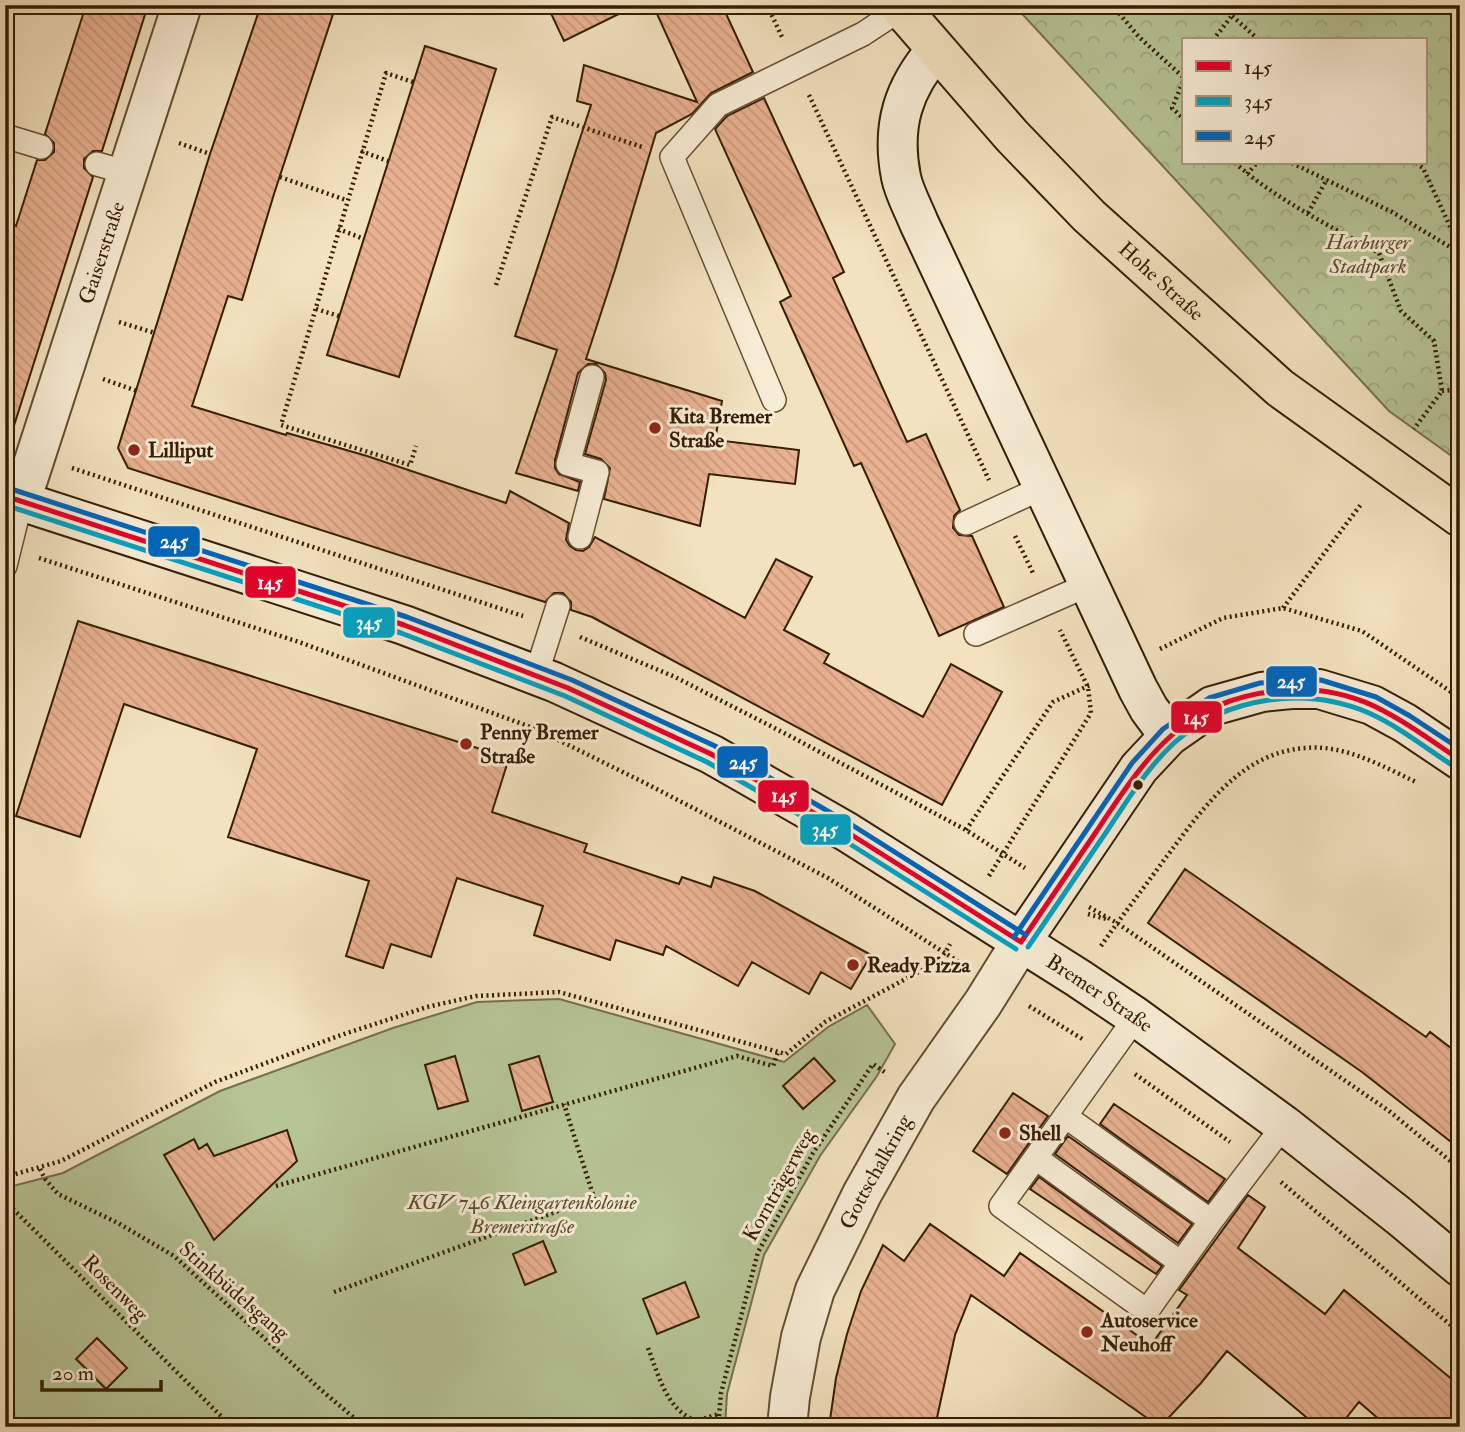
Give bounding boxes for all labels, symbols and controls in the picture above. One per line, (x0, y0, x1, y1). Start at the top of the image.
legend (1182, 38, 1426, 164)
text: 145 (1244, 54, 1273, 81)
text: 345 (1244, 88, 1273, 115)
text: 245 (1244, 124, 1276, 151)
street label: Gaiserstraße (72, 198, 131, 307)
park label: Harburger Stadtpark (1325, 229, 1411, 280)
street label: Hohe Straße (1113, 236, 1210, 327)
place label: Kita Bremer Straße (669, 403, 773, 454)
marker: Kita Bremer Straße (647, 420, 663, 436)
place label: Lilliput (148, 437, 213, 464)
marker: Lilliput (126, 442, 142, 458)
line badge: 245 (147, 525, 201, 558)
text: 245 (160, 530, 189, 554)
line badge: 145 (244, 565, 297, 599)
text: 145 (257, 571, 283, 595)
line badge: 345 (342, 606, 396, 639)
text: 345 (356, 611, 383, 635)
line badge: 245 (1265, 665, 1318, 698)
text: 245 (1277, 670, 1306, 694)
line badge: 145 (1170, 700, 1223, 734)
text: 145 (1183, 706, 1209, 730)
place label: Penny Bremer Straße (480, 719, 600, 770)
marker: Penny Bremer Straße (458, 736, 474, 752)
line badge: 245 (716, 745, 769, 779)
text: 245 (729, 751, 758, 775)
unlabelled marker (1131, 778, 1145, 792)
line badge: 145 (757, 779, 810, 813)
text: 145 (771, 784, 797, 808)
line badge: 345 (799, 813, 852, 846)
text: 345 (812, 818, 839, 842)
street label: Bremer Straße (1041, 948, 1159, 1039)
place label: Ready Pizza (867, 952, 971, 979)
marker: Ready Pizza (845, 957, 861, 973)
street label: Gottschalkring (833, 1109, 918, 1234)
place label: Shell (1019, 1120, 1062, 1147)
street label: Kornträgerweg (737, 1123, 821, 1246)
marker: Shell (997, 1125, 1013, 1141)
park label: KGV 746 Kleingartenkolonie Bremerstraße (406, 1189, 638, 1240)
street label: Stinkbüdelsgang (173, 1236, 295, 1347)
street label: Rosenweg (76, 1249, 154, 1327)
place label: Autoservice Neuhoff (1100, 1307, 1198, 1358)
marker: Autoservice Neuhoff (1079, 1324, 1095, 1340)
scale bar (42, 1348, 161, 1392)
text: 20 m (52, 1360, 94, 1387)

